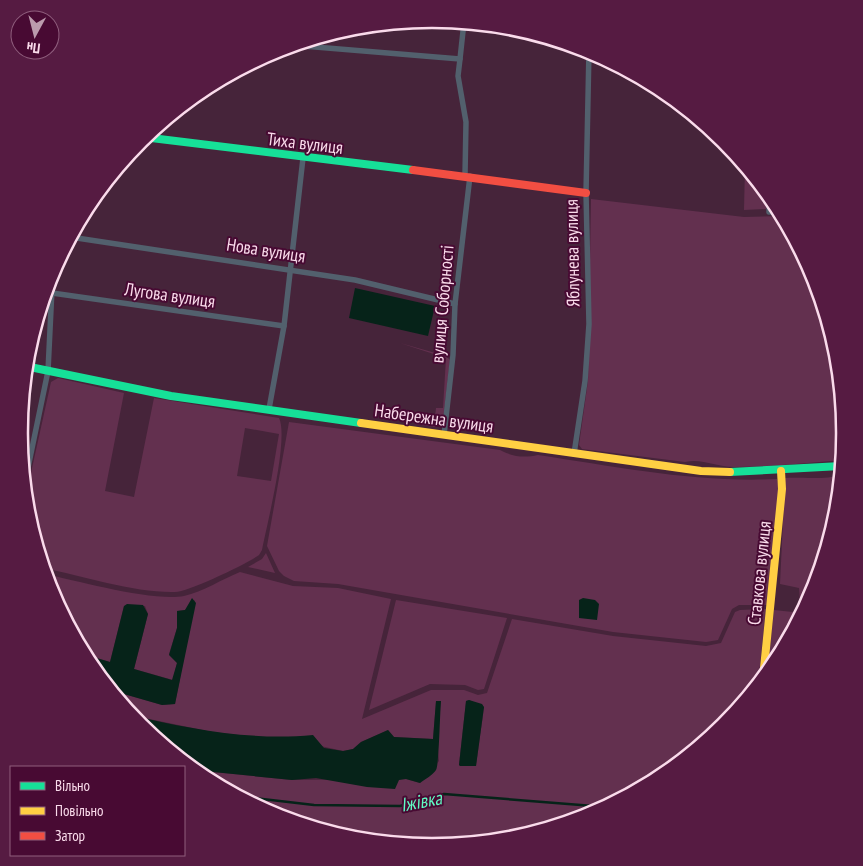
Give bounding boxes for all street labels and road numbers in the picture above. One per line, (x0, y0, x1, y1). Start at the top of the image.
street label: Тиха вулиця (266, 127, 344, 159)
street label: Яблунева вулиця (560, 199, 584, 307)
street label: Нова вулиця (225, 232, 307, 268)
street label: вулиця Соборності (425, 244, 459, 364)
street label: Лугова вулиця (122, 277, 217, 313)
street label: Набережна вулиця (373, 398, 495, 438)
street label: Ставкова вулиця (742, 520, 776, 626)

